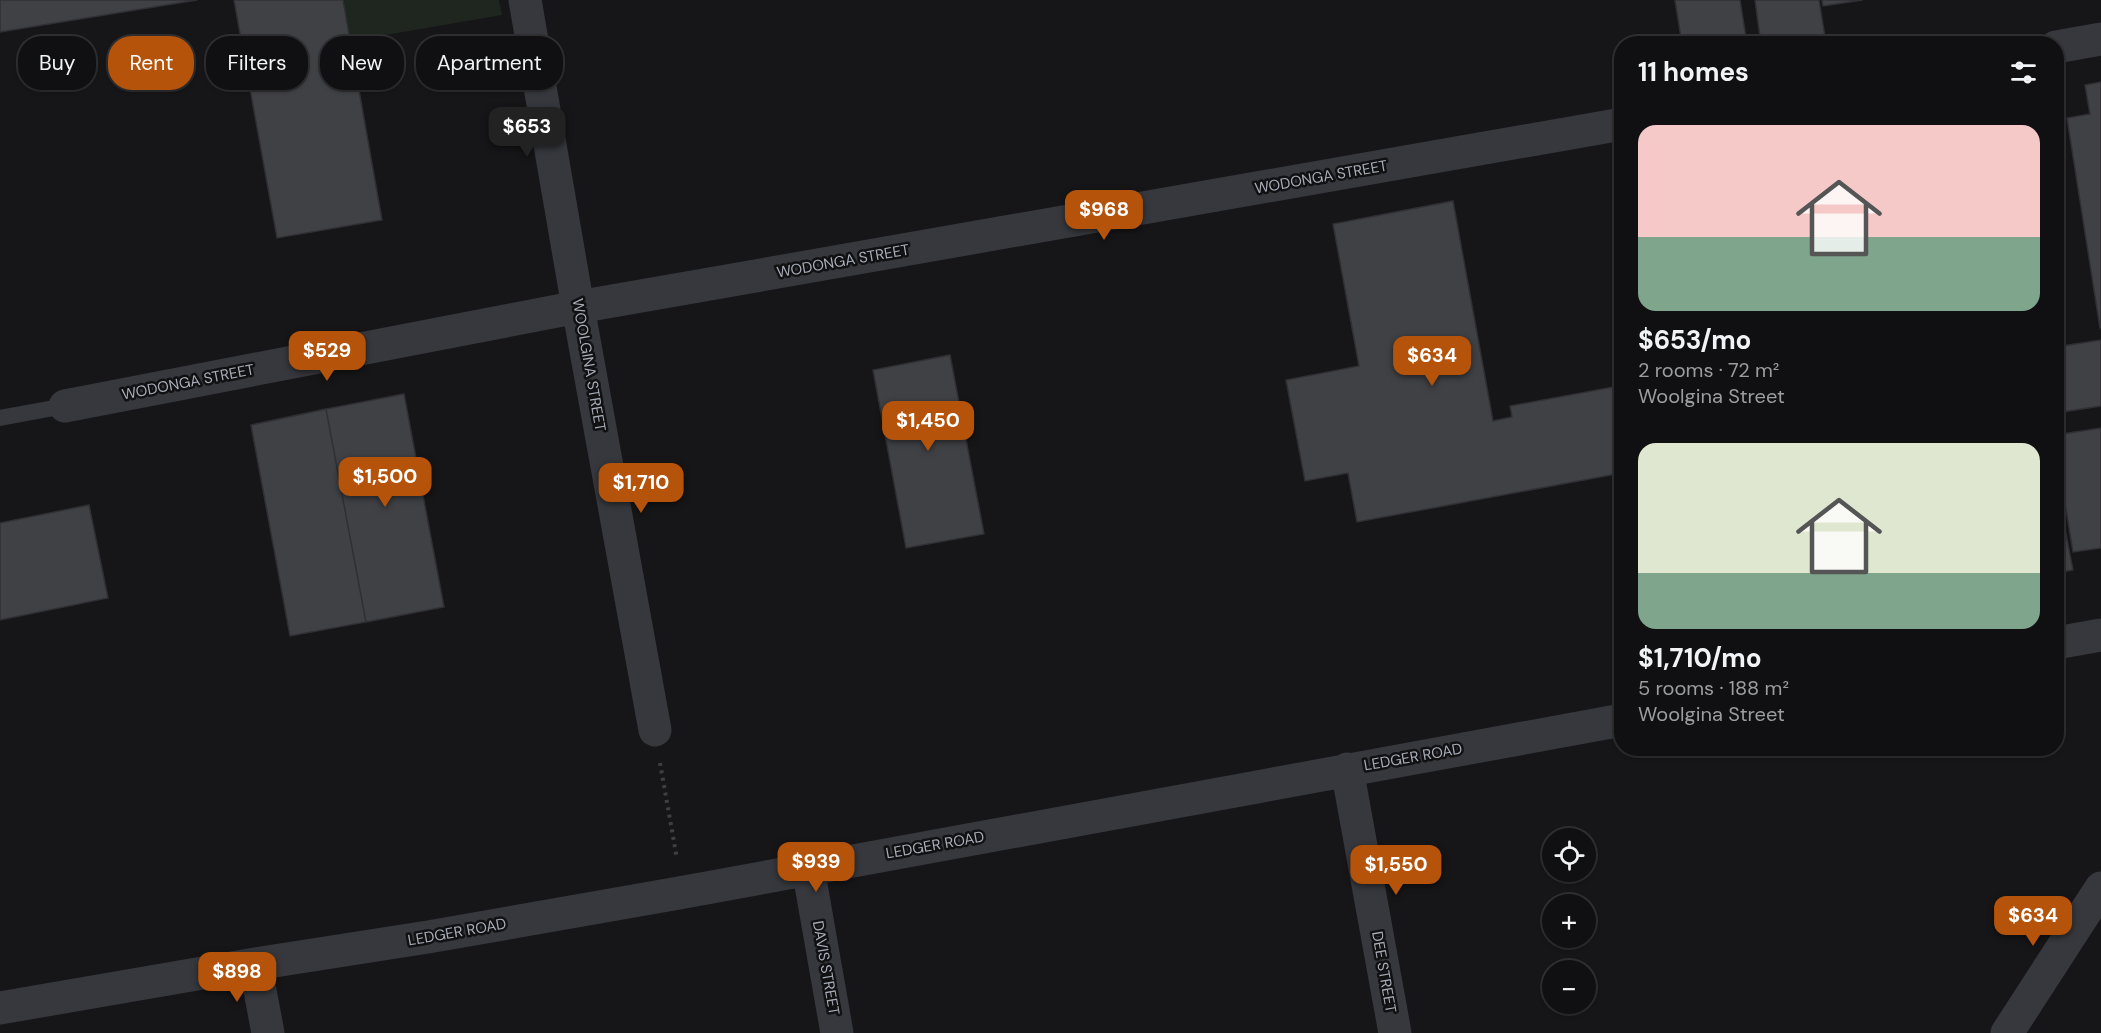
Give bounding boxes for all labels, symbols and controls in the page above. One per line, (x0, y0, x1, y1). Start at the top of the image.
chip: Buy (18, 36, 96, 90)
chip: Rent (108, 36, 194, 90)
chip: Filters (206, 36, 308, 90)
chip: New (320, 36, 404, 90)
chip: Apartment (416, 36, 563, 90)
text: 11 homes (1638, 55, 1749, 89)
icon: filters (2007, 56, 2040, 89)
pin: $653 (491, 107, 563, 158)
text: $653 (503, 113, 551, 139)
street label: WODONGA STREET (1253, 155, 1389, 199)
icon: home (1785, 164, 1893, 272)
pin: $968 (1068, 190, 1140, 241)
text: $968 (1079, 196, 1129, 222)
street label: WODONGA STREET (775, 239, 911, 283)
street label: WOOLGINA STREET (567, 297, 611, 433)
text: $653/mo (1638, 323, 1752, 357)
pin: $529 (291, 331, 363, 382)
pin: $634 (1396, 336, 1468, 387)
text: $529 (303, 337, 351, 363)
text: $634 (1407, 342, 1457, 368)
text: 2 rooms · 72 m² (1638, 357, 1779, 383)
street label: WODONGA STREET (120, 359, 256, 405)
text: Woolgina Street (1638, 383, 1785, 409)
pin: $1,450 (879, 401, 977, 452)
text: $1,450 (896, 407, 960, 433)
pin: $1,500 (336, 457, 434, 508)
text: $1,500 (353, 463, 417, 489)
pin: $1,710 (592, 463, 690, 514)
text: $1,710 (613, 469, 669, 495)
icon: home (1785, 482, 1893, 590)
text: $1,710/mo (1638, 641, 1762, 675)
text: 5 rooms · 188 m² (1638, 675, 1789, 701)
text: Woolgina Street (1638, 701, 1785, 727)
street label: LEDGER ROAD (1362, 739, 1464, 775)
street label: LEDGER ROAD (884, 827, 986, 863)
map controls (1542, 828, 1596, 1014)
button: locate (1542, 828, 1596, 882)
pin: $939 (780, 842, 852, 893)
pin: $1,550 (1347, 845, 1445, 896)
text: $939 (792, 848, 840, 874)
text: $1,550 (1364, 851, 1428, 877)
button: + (1542, 894, 1596, 948)
pin: $634 (1997, 896, 2069, 947)
text: $634 (2008, 902, 2058, 928)
street label: LEDGER ROAD (406, 914, 508, 950)
street label: DAVIS STREET (808, 919, 844, 1017)
street label: DEE STREET (1367, 930, 1401, 1014)
pin: $898 (201, 952, 273, 1003)
text: $898 (212, 958, 262, 984)
button: − (1542, 960, 1596, 1014)

